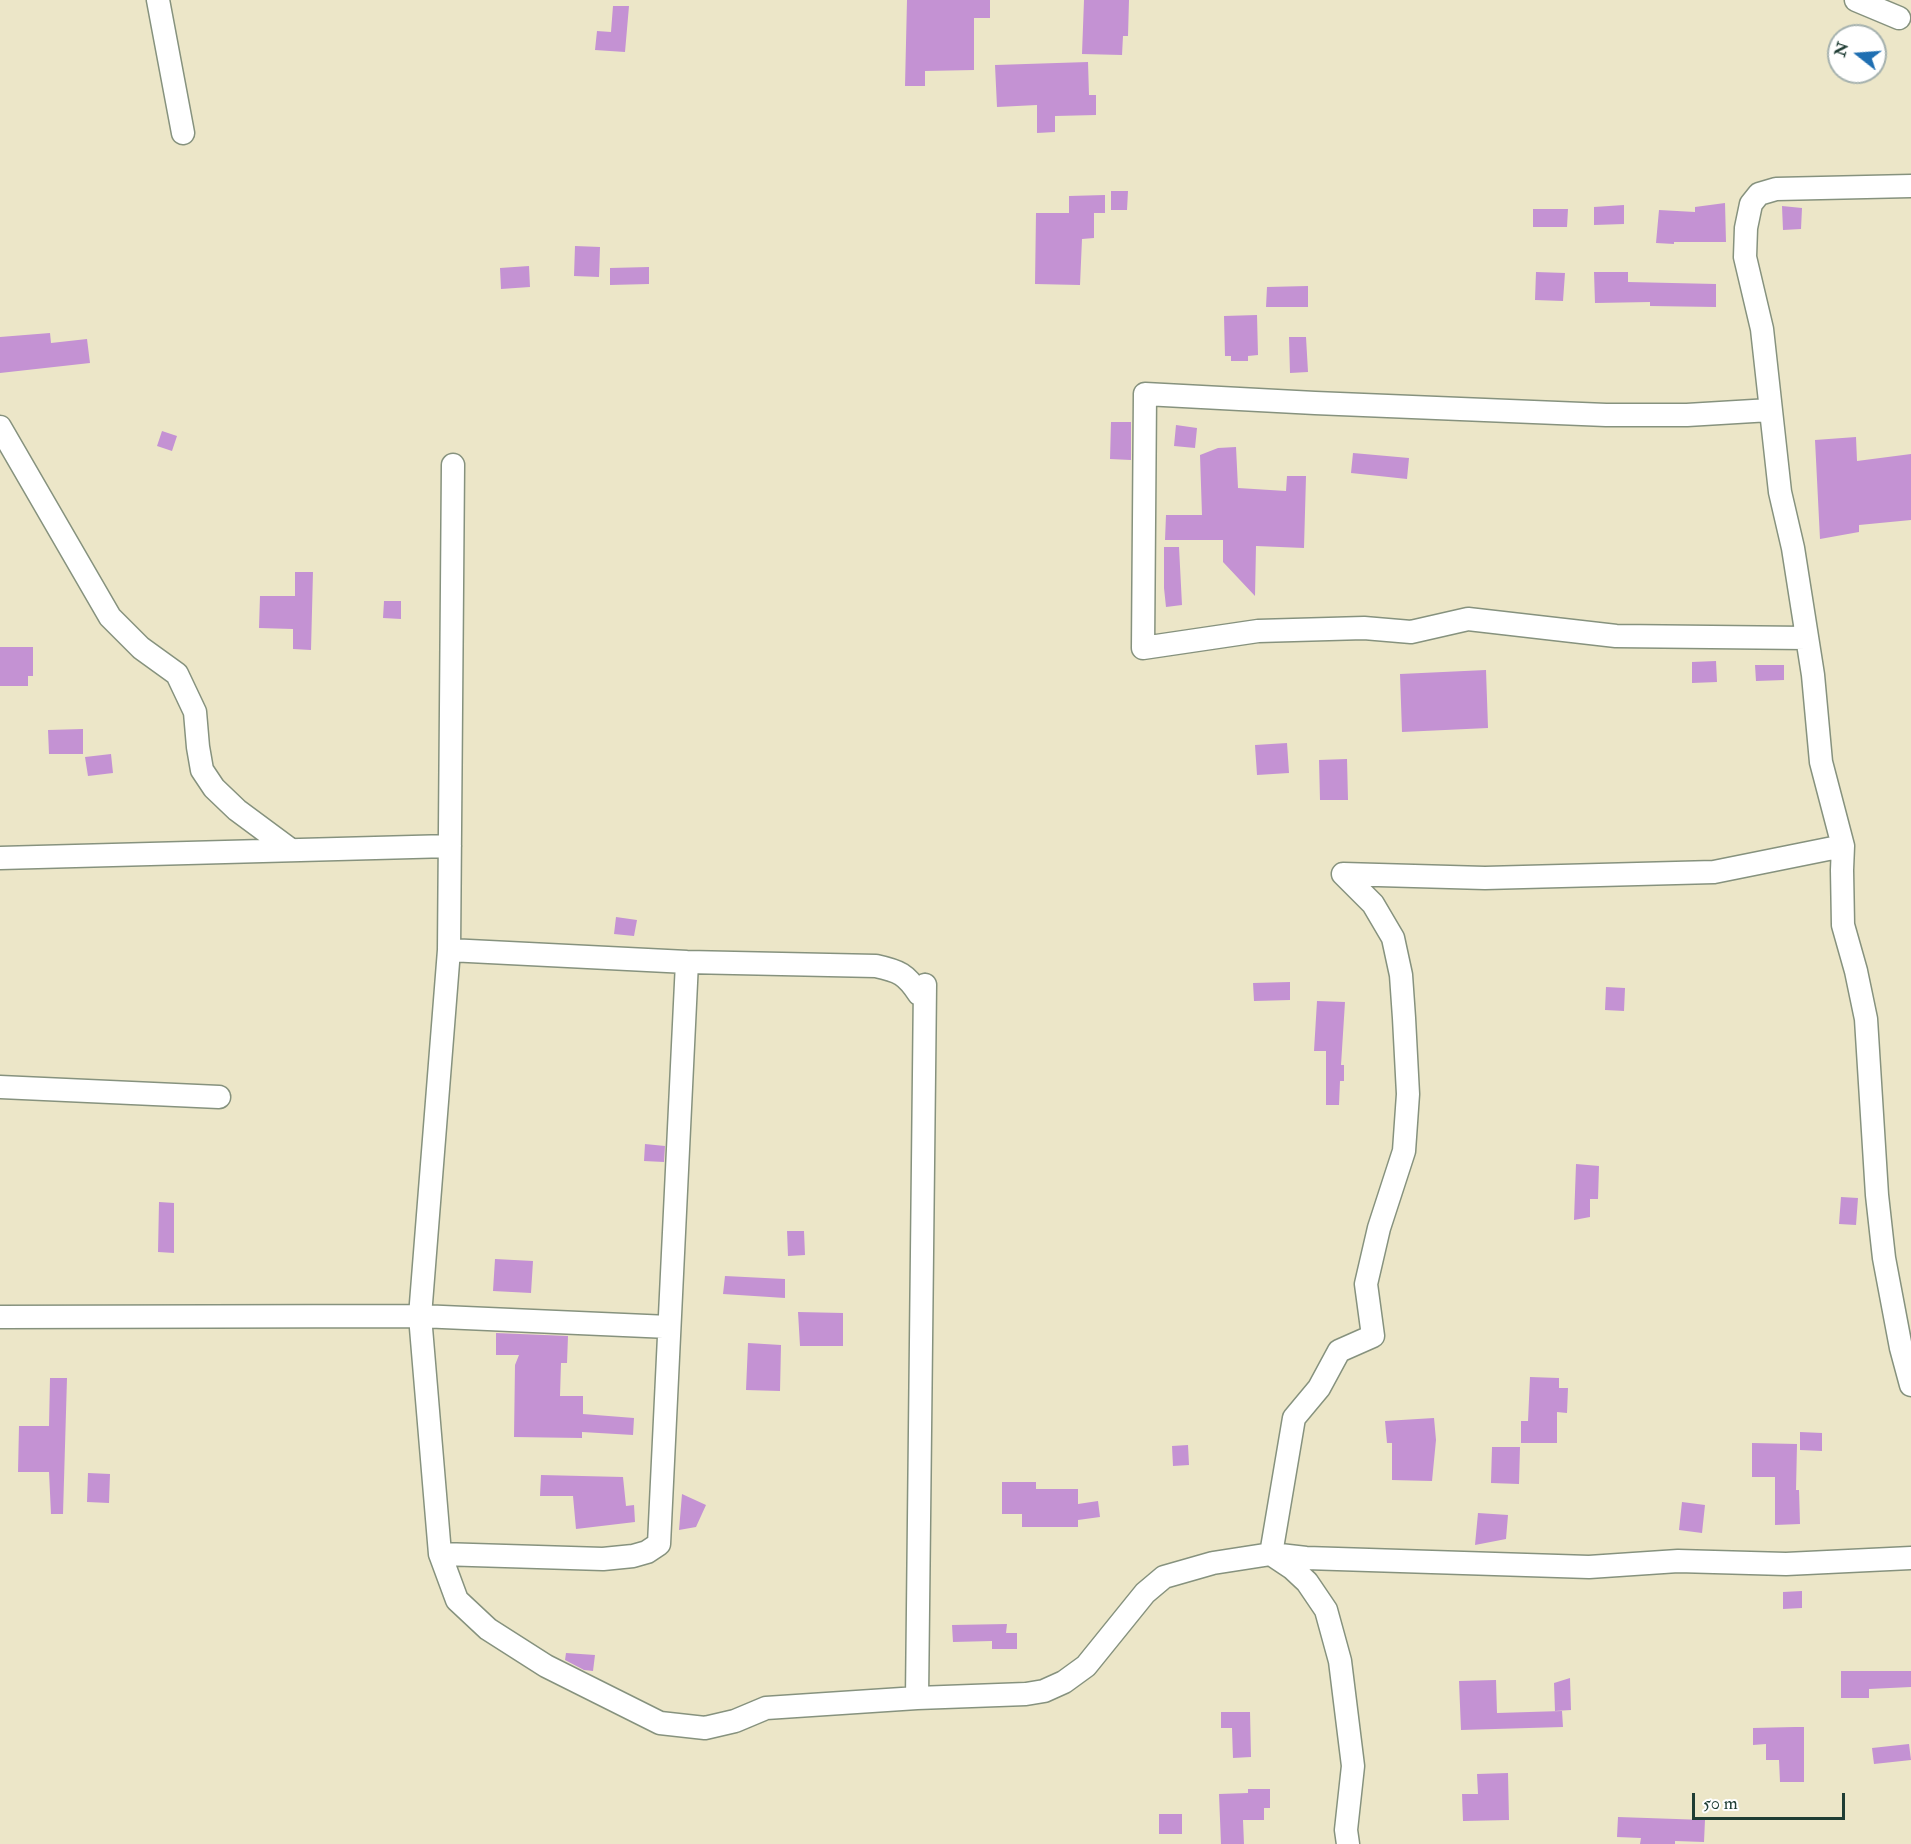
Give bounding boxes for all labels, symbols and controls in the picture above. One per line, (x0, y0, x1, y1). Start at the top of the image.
north arrow (1827, 24, 1887, 84)
text: N (1830, 40, 1853, 59)
scale bar (1695, 1781, 1848, 1819)
text: 50 m (1703, 1792, 1738, 1815)

